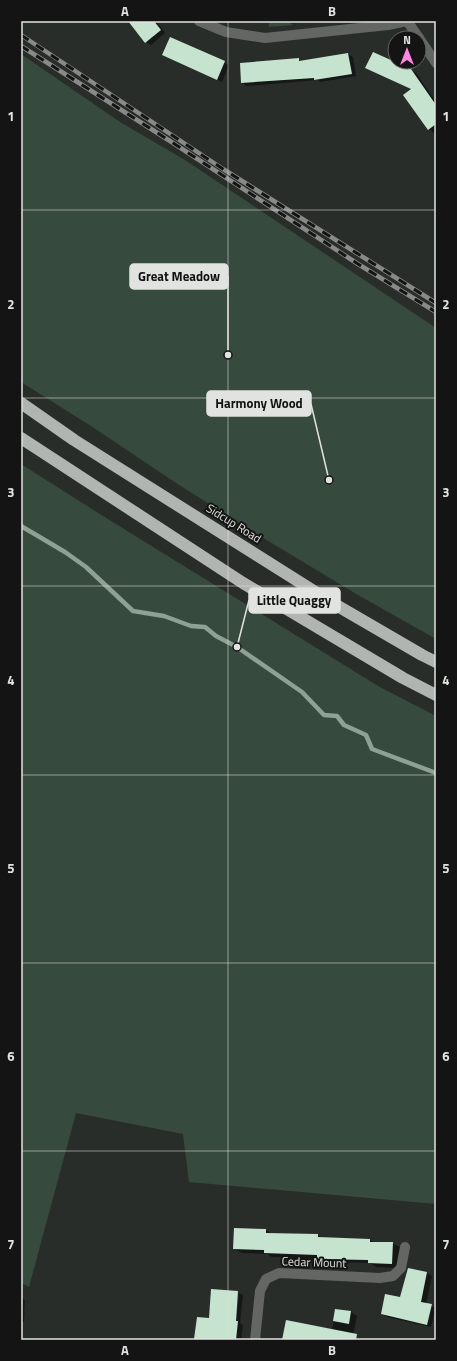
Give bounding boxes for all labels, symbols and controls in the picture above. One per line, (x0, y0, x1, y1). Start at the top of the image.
text: A (121, 1, 129, 21)
text: B (328, 1, 336, 21)
north arrow (387, 30, 427, 70)
text: N (403, 32, 411, 48)
text: 1 (7, 106, 15, 126)
text: 1 (442, 106, 450, 126)
callout: Great Meadow (130, 264, 228, 289)
text: Great Meadow (138, 266, 220, 286)
text: 2 (7, 294, 15, 314)
text: 2 (442, 294, 450, 314)
callout: Harmony Wood (207, 391, 311, 416)
text: Harmony Wood (215, 393, 303, 413)
text: 3 (7, 482, 15, 502)
text: 3 (442, 482, 450, 502)
street label: Sidcup Road (203, 499, 265, 547)
callout: Little Quaggy (249, 588, 340, 613)
text: Little Quaggy (257, 590, 332, 610)
text: 4 (7, 670, 15, 690)
text: 4 (442, 670, 450, 690)
text: 5 (7, 858, 15, 878)
text: 5 (442, 858, 450, 878)
text: 6 (7, 1046, 15, 1066)
text: 6 (442, 1046, 450, 1066)
text: 7 (7, 1234, 15, 1254)
text: 7 (442, 1234, 450, 1254)
street label: Cedar Mount (281, 1251, 348, 1273)
text: A (121, 1340, 129, 1360)
text: B (328, 1340, 336, 1360)

